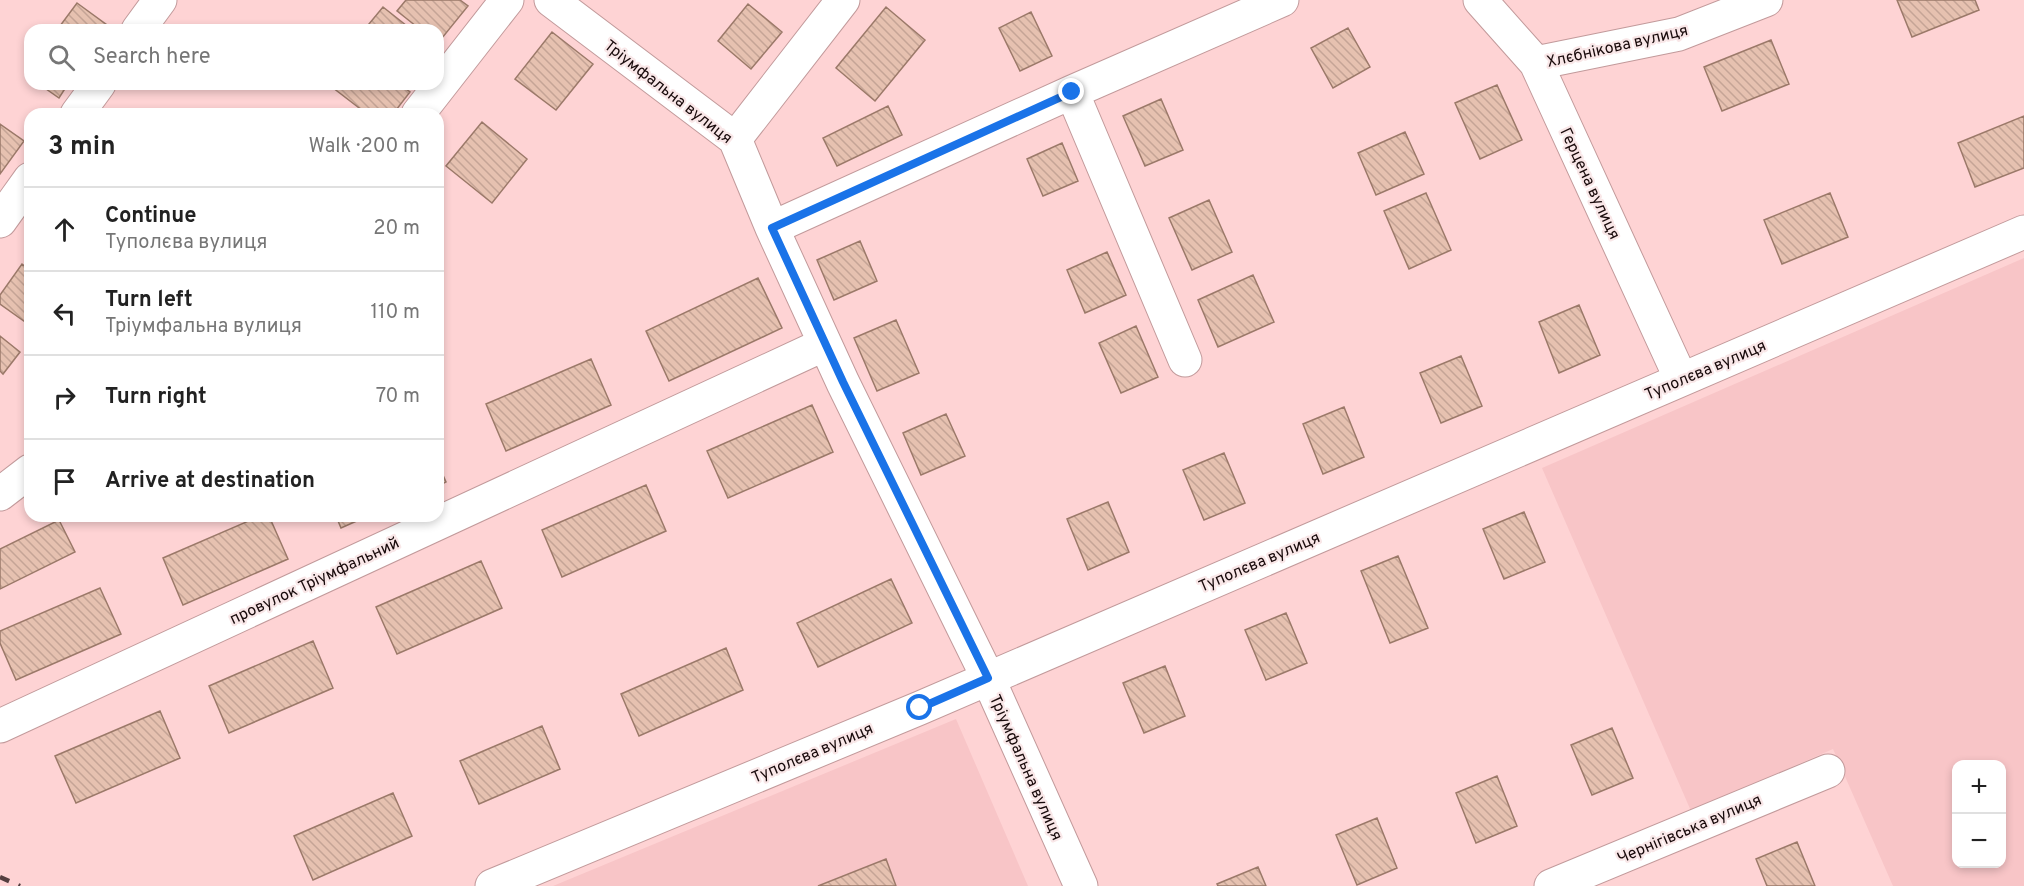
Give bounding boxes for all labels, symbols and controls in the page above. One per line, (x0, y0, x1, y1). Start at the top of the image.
street label: Хлєбнікова вулиця (1545, 21, 1690, 73)
search box (24, 24, 444, 90)
street label: Тріумфальна вулиця (600, 36, 736, 149)
icon: search (45, 41, 78, 74)
text: Search here (93, 44, 211, 71)
route end (1058, 78, 1084, 104)
street label: Герцена вулиця (1555, 125, 1624, 243)
text: 3 min (48, 131, 116, 164)
text: Walk · 200 m (309, 134, 420, 160)
text: Continue (105, 203, 196, 230)
icon: ahead (48, 213, 81, 246)
text: 20 m (373, 216, 420, 242)
text: Туполєва вулиця (105, 230, 267, 256)
text: Turn left (105, 287, 193, 314)
icon: left (48, 297, 81, 330)
text: 110 m (371, 300, 420, 326)
text: Тріумфальна вулиця (105, 314, 302, 340)
street label: Туполєва вулиця (1642, 336, 1769, 405)
icon: right (48, 381, 81, 414)
text: Turn right (105, 384, 207, 411)
text: 70 m (376, 384, 420, 410)
icon: arrive (48, 465, 81, 498)
text: Arrive at destination (105, 468, 315, 495)
street label: Туполєва вулиця (1196, 528, 1323, 597)
street label: провулок Тріумфальний (227, 534, 403, 630)
street label: Тріумфальна вулиця (984, 692, 1066, 844)
route start (906, 694, 932, 720)
street label: Туполєва вулиця (749, 719, 876, 788)
map controls (1952, 760, 2006, 868)
button: + (1952, 760, 2006, 814)
street label: Чернігівська вулиця (1615, 790, 1765, 869)
button: − (1952, 814, 2006, 868)

